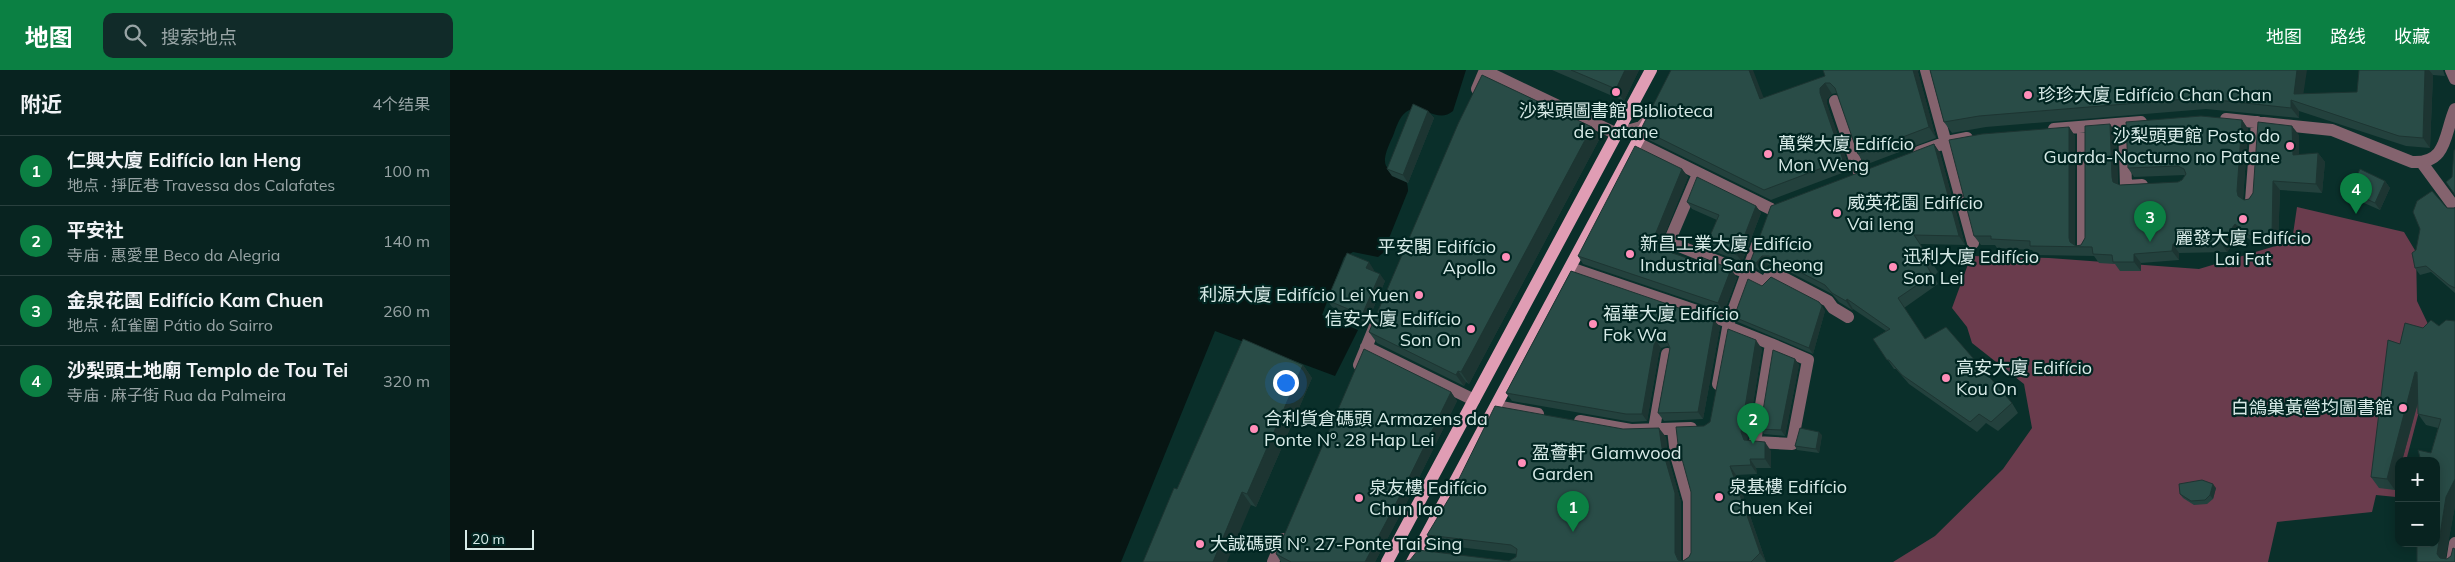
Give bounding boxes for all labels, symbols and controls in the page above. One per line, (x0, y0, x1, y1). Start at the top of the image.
search box (103, 13, 453, 58)
icon: search (121, 21, 149, 49)
text: 地图 (25, 22, 73, 52)
text: 搜索地点 (161, 25, 237, 49)
text: 地图 (2266, 25, 2302, 48)
text: 路线 (2330, 25, 2366, 48)
text: 收藏 (2394, 25, 2430, 48)
place label: 珍珍大廈 Edifício Chan Chan (2038, 83, 2272, 106)
marker: 沙梨頭圖書館 Biblioteca de Patane (1610, 86, 1622, 98)
marker: 珍珍大廈 Edifício Chan Chan (2022, 89, 2034, 101)
text: 附近 (20, 91, 62, 117)
text: 4个结果 (372, 94, 430, 114)
place label: 沙梨頭圖書館 Biblioteca de Patane (1519, 99, 1713, 143)
place label: 沙梨頭更館 Posto do Guarda-Nocturno no Patane (2044, 124, 2280, 168)
place label: 萬榮大廈 Edifício Mon Weng (1778, 132, 1914, 176)
marker: 沙梨頭更館 Posto do Guarda-Nocturno no Patane (2284, 140, 2296, 152)
text: 仁興大廈 Edifício Ian Heng (67, 148, 301, 172)
marker: 萬榮大廈 Edifício Mon Weng (1762, 148, 1774, 160)
text: 1 (31, 161, 41, 181)
text: 100 m (383, 161, 430, 181)
pin: 4 (2340, 173, 2372, 214)
text: 地点 · 掙匠巷 Travessa dos Calafates (67, 175, 335, 195)
place label: 威英花園 Edifício Vai Ieng (1847, 191, 1983, 235)
pin: 3 (2134, 201, 2166, 242)
marker: 威英花園 Edifício Vai Ieng (1831, 207, 1843, 219)
marker: 麗發大廈 Edifício Lai Fat (2237, 213, 2249, 225)
text: 平安社 (67, 218, 124, 242)
place label: 麗發大廈 Edifício Lai Fat (2175, 226, 2311, 270)
text: 2 (31, 231, 41, 251)
text: 140 m (383, 231, 430, 251)
place label: 新昌工業大廈 Edifício Industrial San Cheong (1640, 232, 1824, 276)
place label: 平安閣 Edifício Apollo (1378, 235, 1496, 279)
text: 寺庙 · 惠愛里 Beco da Alegria (67, 245, 280, 265)
place label: 迅利大廈 Edifício Son Lei (1903, 245, 2039, 289)
marker: 新昌工業大廈 Edifício Industrial San Cheong (1624, 248, 1636, 260)
marker: 平安閣 Edifício Apollo (1500, 251, 1512, 263)
marker: 迅利大廈 Edifício Son Lei (1887, 261, 1899, 273)
place label: 利源大廈 Edifício Lei Yuen (1199, 283, 1409, 306)
text: 金泉花園 Edifício Kam Chuen (67, 288, 324, 312)
marker: 利源大廈 Edifício Lei Yuen (1413, 289, 1425, 301)
text: 3 (31, 301, 41, 321)
text: 260 m (383, 301, 430, 321)
place label: 福華大廈 Edifício Fok Wa (1603, 302, 1739, 346)
place label: 信安大廈 Edifício Son On (1325, 307, 1461, 351)
text: 地点 · 紅雀圍 Pátio do Sairro (67, 315, 273, 335)
marker: 福華大廈 Edifício Fok Wa (1587, 318, 1599, 330)
marker: 信安大廈 Edifício Son On (1465, 323, 1477, 335)
place label: 高安大廈 Edifício Kou On (1956, 356, 2092, 400)
text: 沙梨頭土地廟 Templo de Tou Tei (67, 358, 348, 382)
your location (1273, 370, 1299, 396)
text: 4 (31, 371, 41, 391)
text: 320 m (383, 371, 430, 391)
marker: 高安大廈 Edifício Kou On (1940, 372, 1952, 384)
text: 寺庙 · 麻子街 Rua da Palmeira (67, 385, 286, 405)
place label: 白鴿巢黃營均圖書館 (2231, 396, 2393, 419)
marker: 白鴿巢黃營均圖書館 (2397, 402, 2409, 414)
pin: 2 (1737, 403, 1769, 444)
place label: 合利貨倉碼頭 Armazens da Ponte Nº. 28 Hap Lei (1264, 407, 1488, 451)
marker: 合利貨倉碼頭 Armazens da Ponte Nº. 28 Hap Lei (1248, 423, 1260, 435)
place label: 盈薈軒 Glamwood Garden (1532, 441, 1682, 485)
marker: 盈薈軒 Glamwood Garden (1516, 457, 1528, 469)
map controls (2395, 457, 2440, 547)
button: + (2395, 457, 2440, 502)
place label: 泉基樓 Edifício Chuen Kei (1729, 475, 1847, 519)
place label: 泉友樓 Edifício Chun Iao (1369, 476, 1487, 520)
pin: 1 (1557, 491, 1589, 532)
marker: 泉基樓 Edifício Chuen Kei (1713, 491, 1725, 503)
marker: 泉友樓 Edifício Chun Iao (1353, 492, 1365, 504)
button: − (2395, 502, 2440, 547)
scale bar (465, 527, 534, 550)
text: 20 m (472, 530, 505, 548)
place label: 大誠碼頭 Nº. 27-Ponte Tai Sing (1210, 532, 1462, 555)
marker: 大誠碼頭 Nº. 27-Ponte Tai Sing (1194, 538, 1206, 550)

